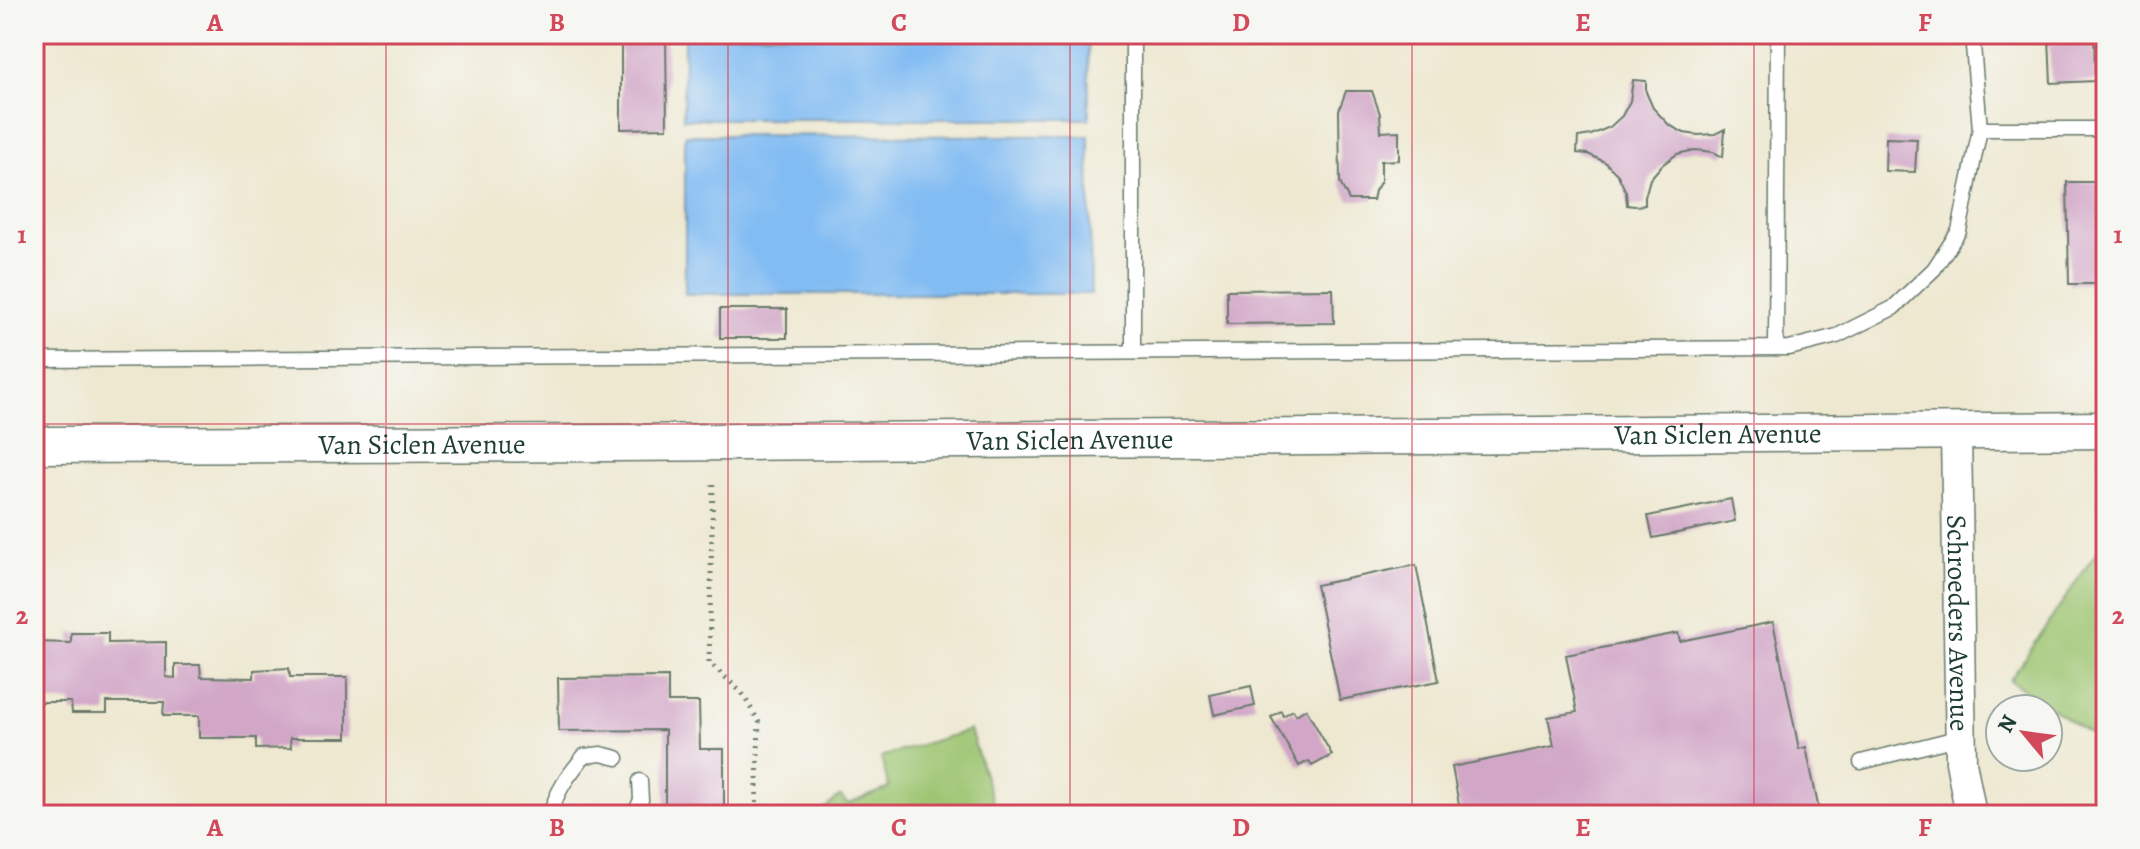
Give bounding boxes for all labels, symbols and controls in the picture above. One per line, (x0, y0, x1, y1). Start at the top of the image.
text: A (206, 5, 224, 40)
text: B (549, 5, 565, 40)
text: C (891, 5, 907, 40)
text: D (1232, 5, 1250, 40)
text: E (1575, 5, 1591, 40)
text: F (1918, 5, 1932, 40)
text: 1 (17, 217, 27, 252)
text: 1 (2113, 217, 2123, 252)
street label: Van Siclen Avenue (1613, 414, 1822, 454)
street label: Van Siclen Avenue (965, 420, 1174, 460)
street label: Van Siclen Avenue (317, 425, 526, 464)
street label: Schroeders Avenue (1937, 514, 1979, 732)
text: 2 (16, 598, 29, 633)
text: 2 (2112, 598, 2125, 633)
north arrow (1984, 693, 2064, 773)
text: N (1990, 710, 2024, 738)
text: A (206, 810, 224, 845)
text: B (549, 810, 565, 845)
text: C (891, 810, 907, 845)
text: D (1232, 810, 1250, 845)
text: E (1575, 810, 1591, 845)
text: F (1918, 810, 1932, 845)

